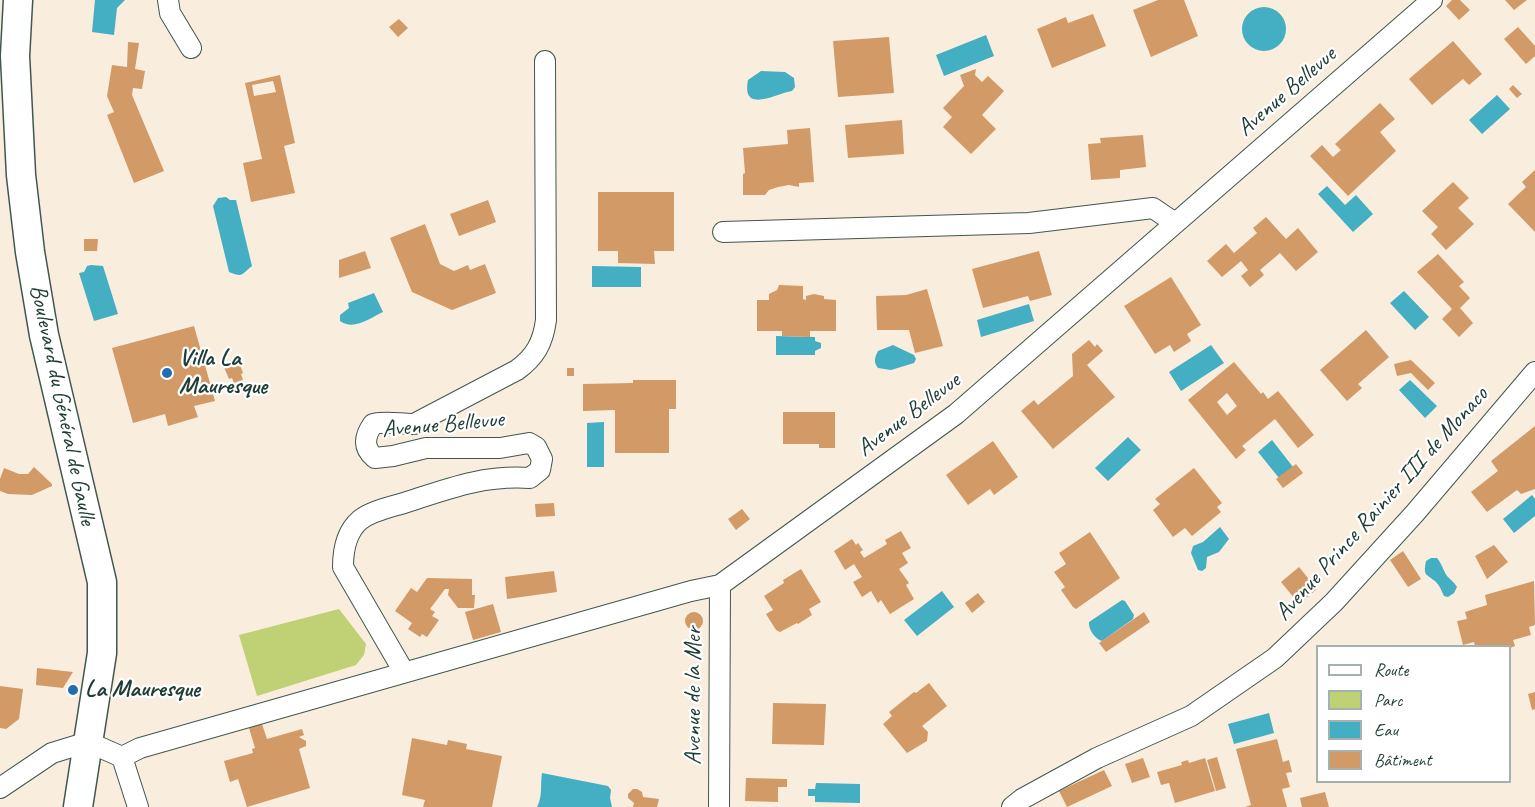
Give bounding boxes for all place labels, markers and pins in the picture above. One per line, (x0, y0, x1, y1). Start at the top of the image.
place label: Villa La Mauresque (179, 345, 267, 401)
marker: Villa La Mauresque (160, 366, 174, 380)
place label: La Mauresque (85, 676, 200, 704)
marker: La Mauresque (66, 683, 80, 697)

